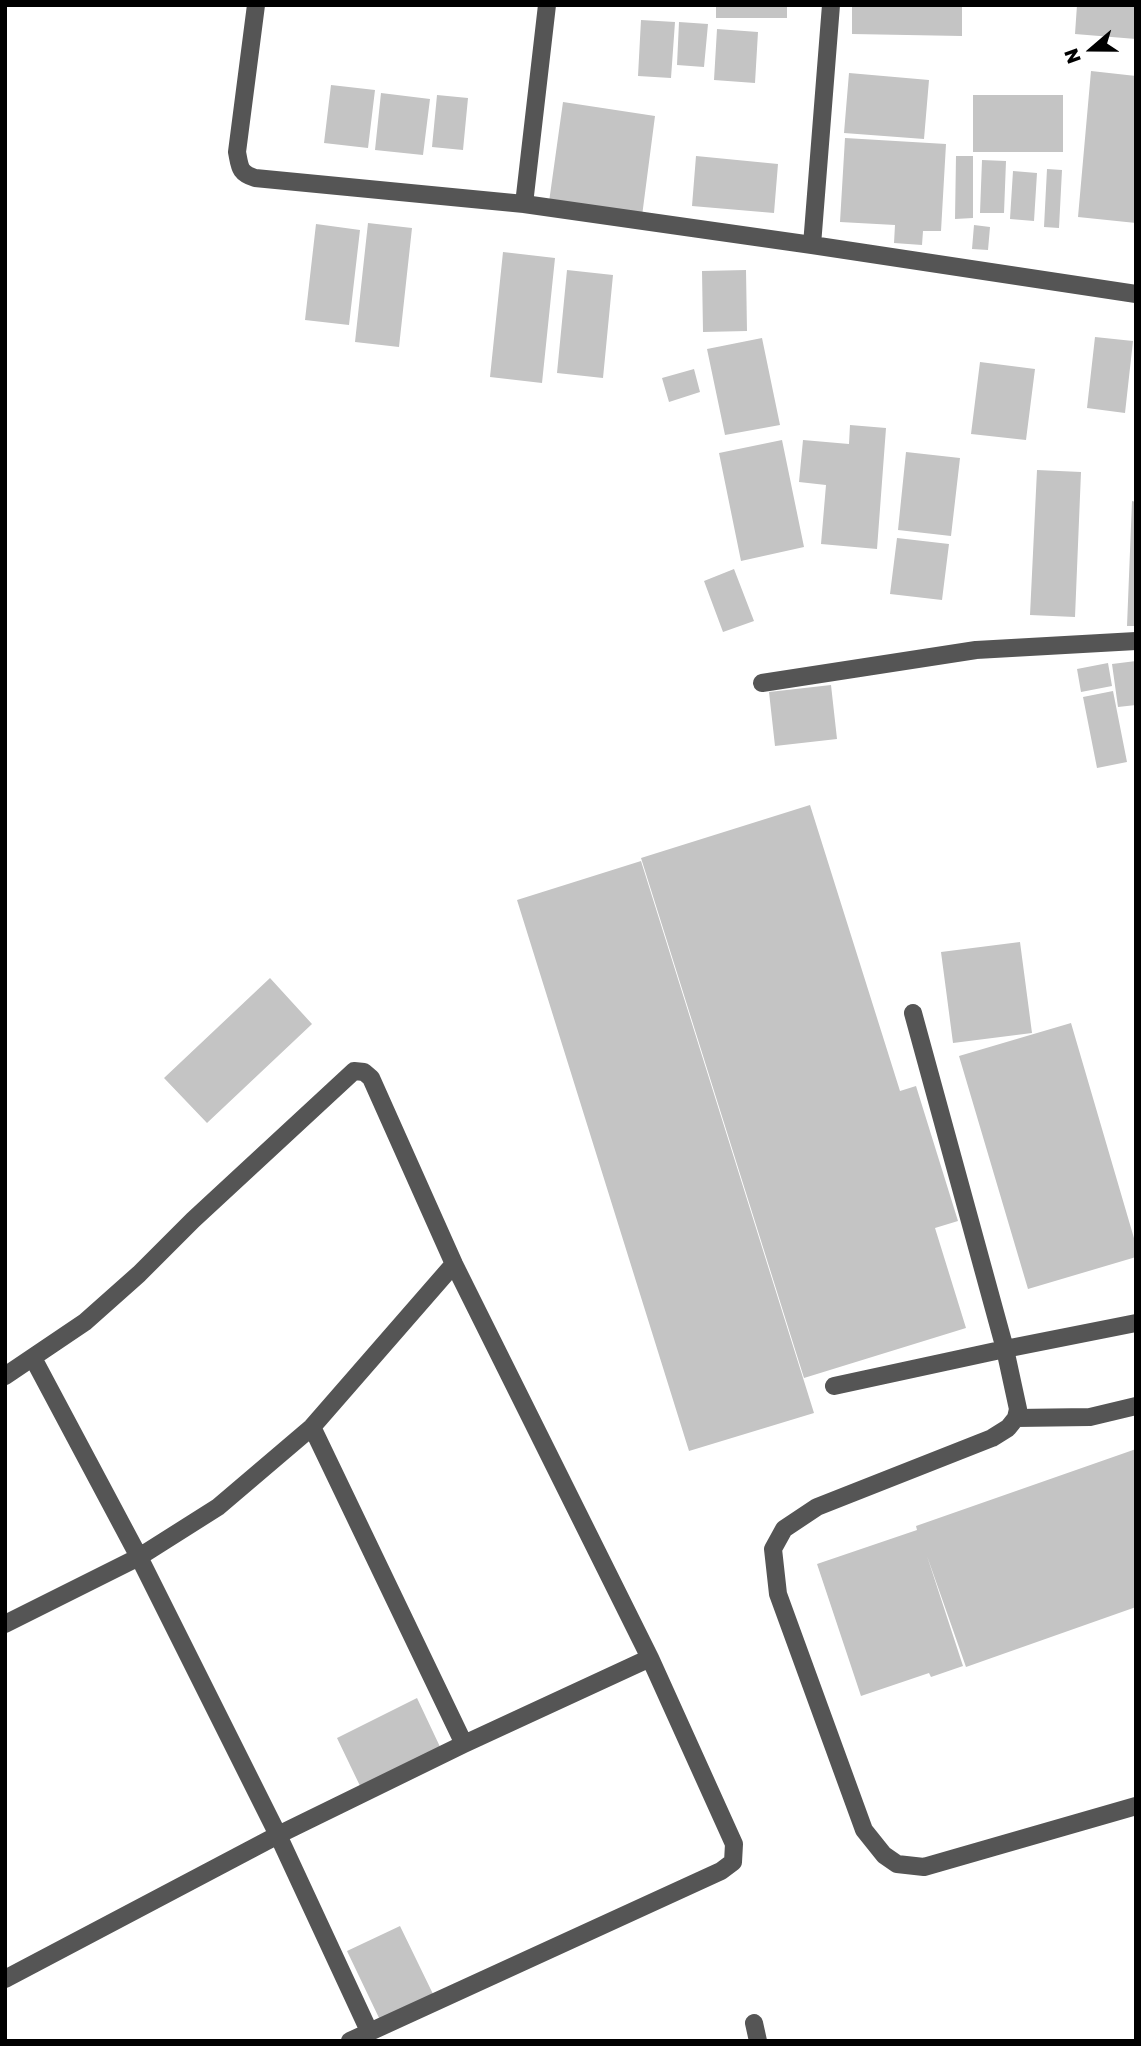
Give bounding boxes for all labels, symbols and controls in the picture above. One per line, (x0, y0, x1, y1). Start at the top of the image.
north arrow (1057, 14, 1127, 84)
text: N (1059, 46, 1085, 67)

